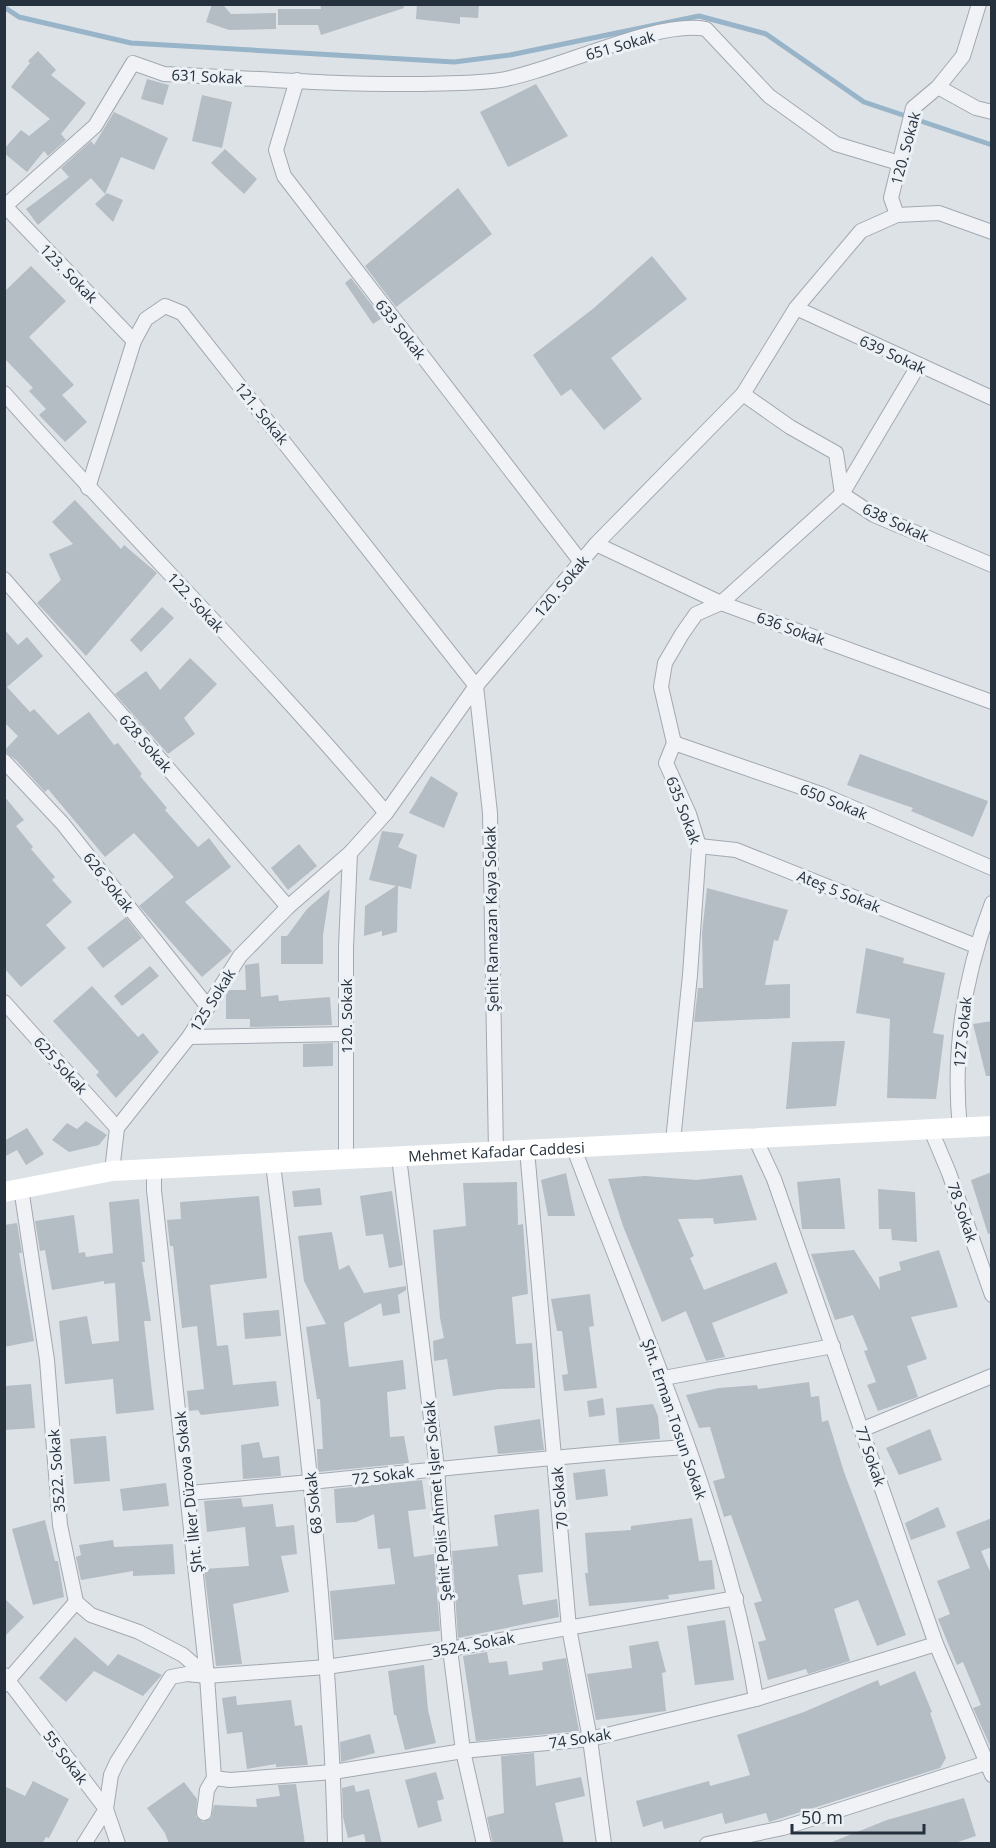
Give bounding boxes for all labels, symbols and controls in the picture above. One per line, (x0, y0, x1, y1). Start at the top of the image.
street label: 651 Sokak (583, 26, 657, 64)
street label: 631 Sokak (171, 64, 243, 88)
street label: 120. Sokak (886, 109, 924, 187)
street label: 123. Sokak (36, 239, 102, 307)
street label: 633 Sokak (371, 295, 431, 363)
street label: 639 Sokak (857, 330, 929, 378)
street label: 121. Sokak (231, 378, 293, 448)
street label: 638 Sokak (860, 498, 932, 546)
street label: 120. Sokak (529, 551, 593, 621)
street label: 122. Sokak (163, 568, 229, 636)
street label: 636 Sokak (754, 606, 828, 650)
street label: 628 Sokak (115, 710, 177, 776)
street label: 635 Sokak (662, 773, 706, 847)
street label: 650 Sokak (797, 778, 871, 824)
street label: Şehit Ramazan Kaya Sokak (479, 826, 503, 1012)
street label: 626 Sokak (79, 848, 139, 916)
street label: Ateş 5 Sokak (794, 865, 884, 917)
street label: 125 Sokak (185, 965, 239, 1035)
street label: 120. Sokak (336, 978, 356, 1053)
street label: 127 Sokak (948, 996, 976, 1068)
street label: 625 Sokak (30, 1032, 92, 1098)
street label: Mehmet Kafadar Caddesi (408, 1137, 585, 1166)
street label: 78 Sokak (943, 1179, 983, 1245)
street label: Şht. Erman Tosun Sokak (638, 1336, 712, 1502)
street label: Şehit Polis Ahmet İşler Sokak (418, 1400, 456, 1602)
street label: Şht. İlker Düzova Sokak (170, 1410, 206, 1574)
street label: 77 Sokak (851, 1423, 891, 1489)
street label: 3522. Sokak (43, 1429, 69, 1513)
street label: 72 Sokak (351, 1461, 415, 1489)
street label: 70 Sokak (546, 1466, 572, 1530)
street label: 68 Sokak (300, 1471, 326, 1535)
street label: 3524. Sokak (430, 1627, 516, 1661)
street label: 74 Sokak (548, 1723, 612, 1753)
street label: 55 Sokak (39, 1726, 93, 1788)
scale bar (792, 1797, 924, 1835)
text: 50 m (801, 1805, 843, 1829)

